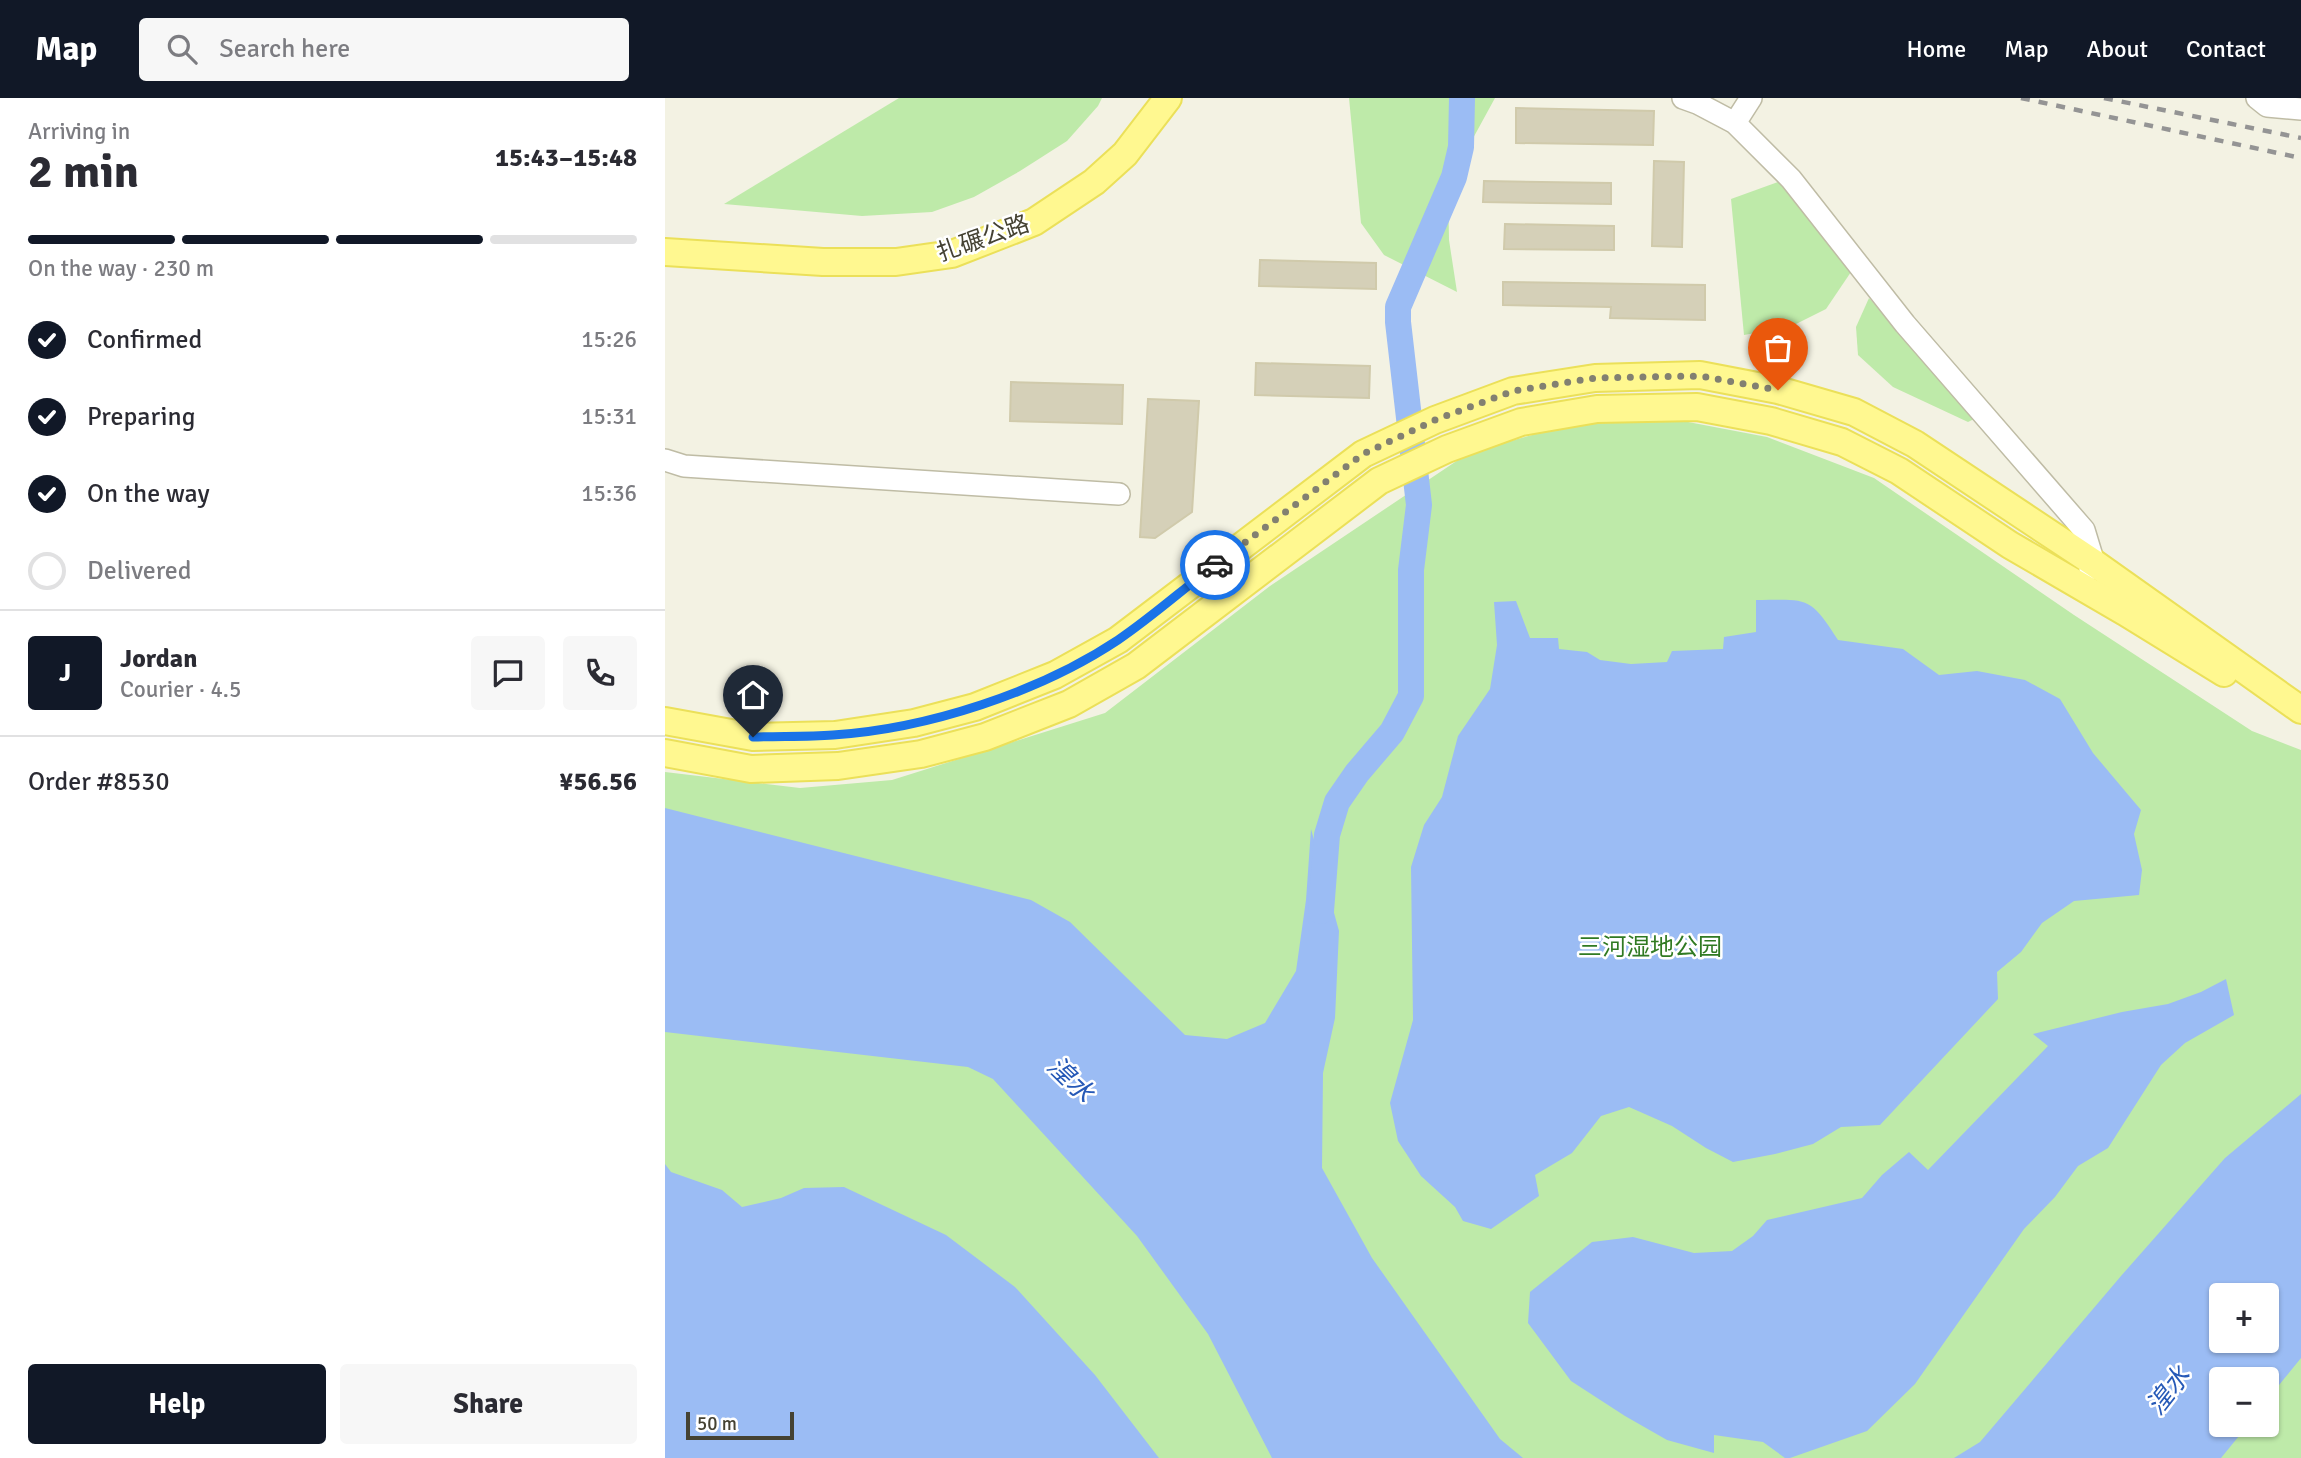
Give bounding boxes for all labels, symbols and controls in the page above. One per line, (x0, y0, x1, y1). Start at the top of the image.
search box (139, 18, 629, 81)
text: Map (35, 29, 97, 70)
icon: search (163, 30, 201, 68)
text: Search here (219, 33, 350, 65)
text: Home (1906, 34, 1966, 64)
text: Map (2004, 34, 2049, 64)
text: About (2087, 34, 2148, 64)
text: Contact (2186, 34, 2266, 64)
text: Arriving in (28, 117, 130, 146)
text: 15:43–15:48 (495, 142, 637, 174)
text: 2 min (28, 144, 139, 200)
street label: 扎碾公路 (933, 208, 1033, 268)
text: On the way · 230 m (28, 254, 214, 283)
pin (1748, 318, 1808, 390)
icon: check (28, 321, 66, 359)
text: Confirmed (87, 324, 202, 356)
text: 15:26 (581, 325, 637, 354)
icon: bag (1759, 329, 1797, 367)
icon: check (28, 398, 66, 436)
text: Preparing (87, 401, 195, 433)
text: 15:31 (581, 402, 637, 431)
icon: check (28, 475, 66, 513)
text: On the way (87, 478, 210, 510)
text: 15:36 (581, 479, 637, 508)
courier (1180, 530, 1250, 600)
icon: car (1196, 546, 1234, 584)
text: Delivered (87, 555, 192, 587)
button: chat (471, 636, 545, 710)
button: phone (563, 636, 637, 710)
text: Jordan (120, 643, 197, 675)
text: J (59, 657, 71, 689)
pin (723, 665, 783, 737)
text: Courier · 4.5 (120, 675, 241, 704)
icon: home (734, 676, 772, 714)
text: Order #8530 (28, 766, 169, 798)
text: ¥56.56 (559, 766, 637, 798)
park label: 三河湿地公园 (1578, 932, 1722, 962)
water label: 湟水 (1040, 1050, 1101, 1110)
map controls (2209, 1283, 2279, 1437)
button: + (2209, 1283, 2279, 1353)
water label: 湟水 (2140, 1360, 2198, 1421)
button: Help (28, 1364, 326, 1444)
button: Share (340, 1364, 637, 1444)
button: − (2209, 1367, 2279, 1437)
scale bar (686, 1409, 795, 1441)
text: 50 m (697, 1412, 737, 1436)

